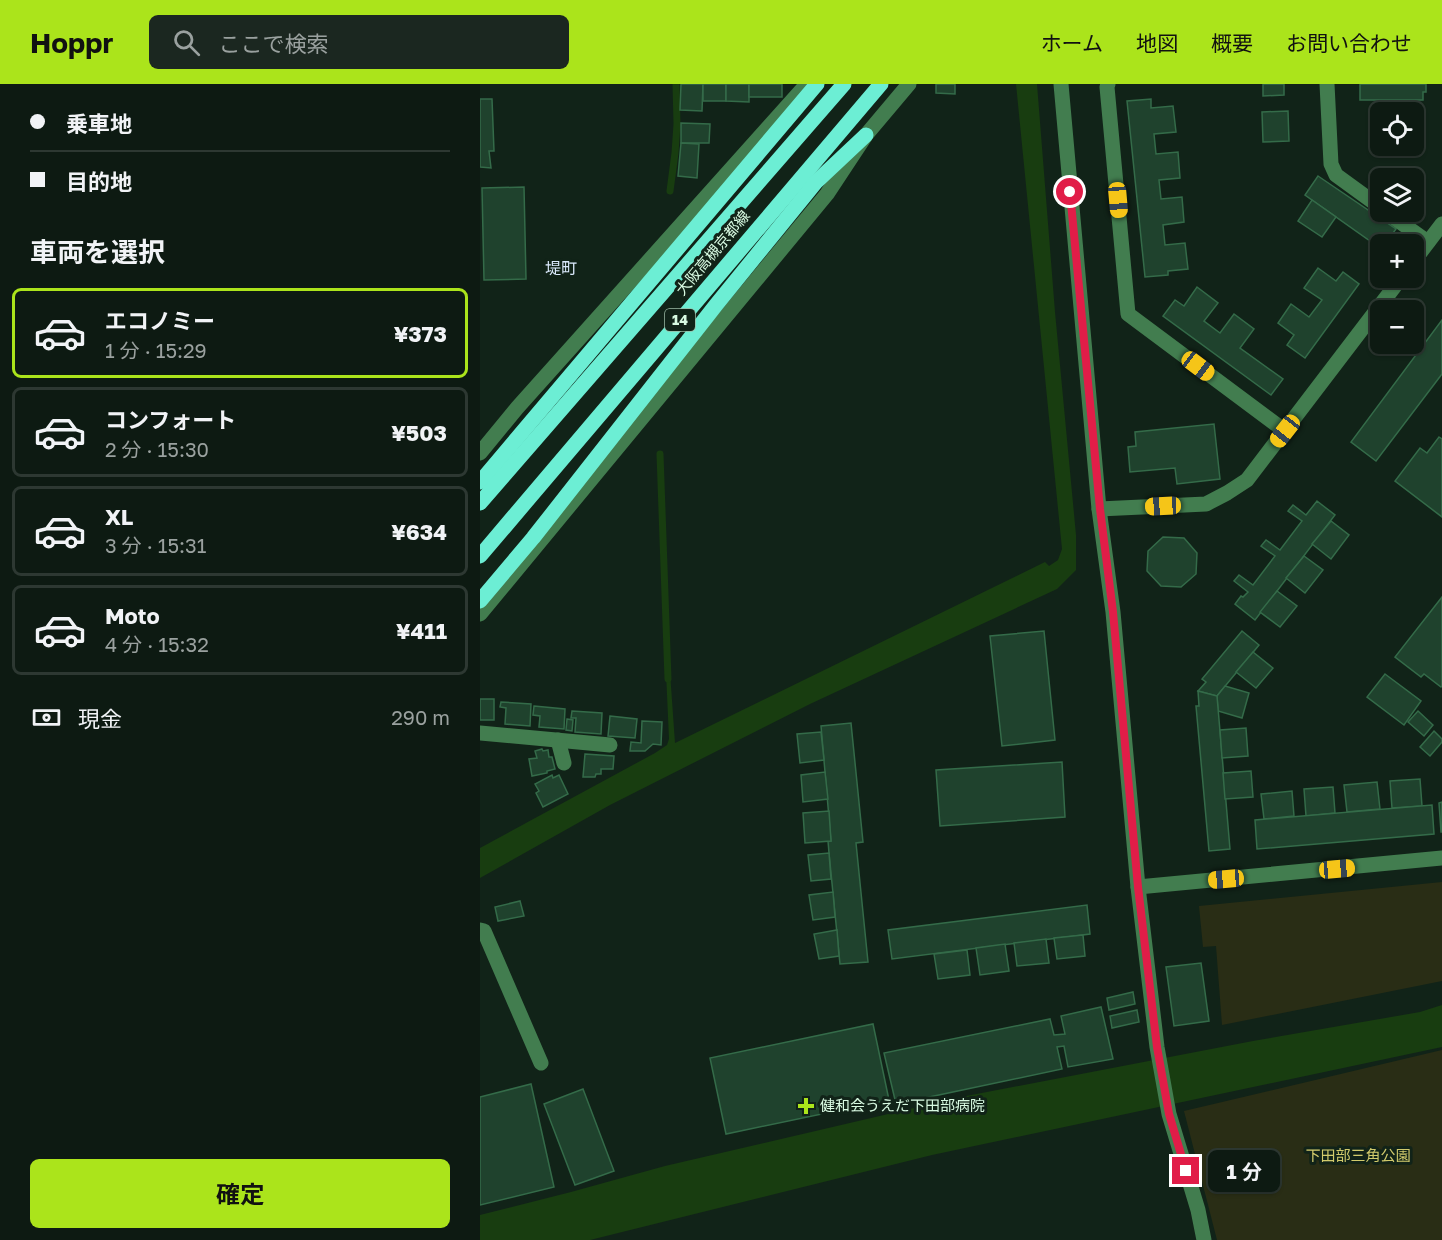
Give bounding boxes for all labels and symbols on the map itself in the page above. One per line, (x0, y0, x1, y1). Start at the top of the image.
route start (1056, 178, 1083, 205)
car (1107, 181, 1129, 219)
street label: 大阪高槻京都線 (672, 206, 753, 298)
district label: 堤町 (545, 258, 577, 278)
road number: 14 (665, 309, 695, 331)
car (1178, 348, 1218, 384)
car (1267, 411, 1303, 451)
car (1145, 496, 1181, 516)
car (1318, 858, 1356, 880)
car (1207, 868, 1245, 890)
place label: 健和会うえだ下田部病院 (820, 1096, 985, 1114)
marker: 健和会うえだ下田部病院 (797, 1097, 815, 1115)
park label: 下田部三角公園 (1305, 1146, 1411, 1164)
callout: 1 分 (1207, 1150, 1279, 1192)
route end (1172, 1157, 1199, 1184)

